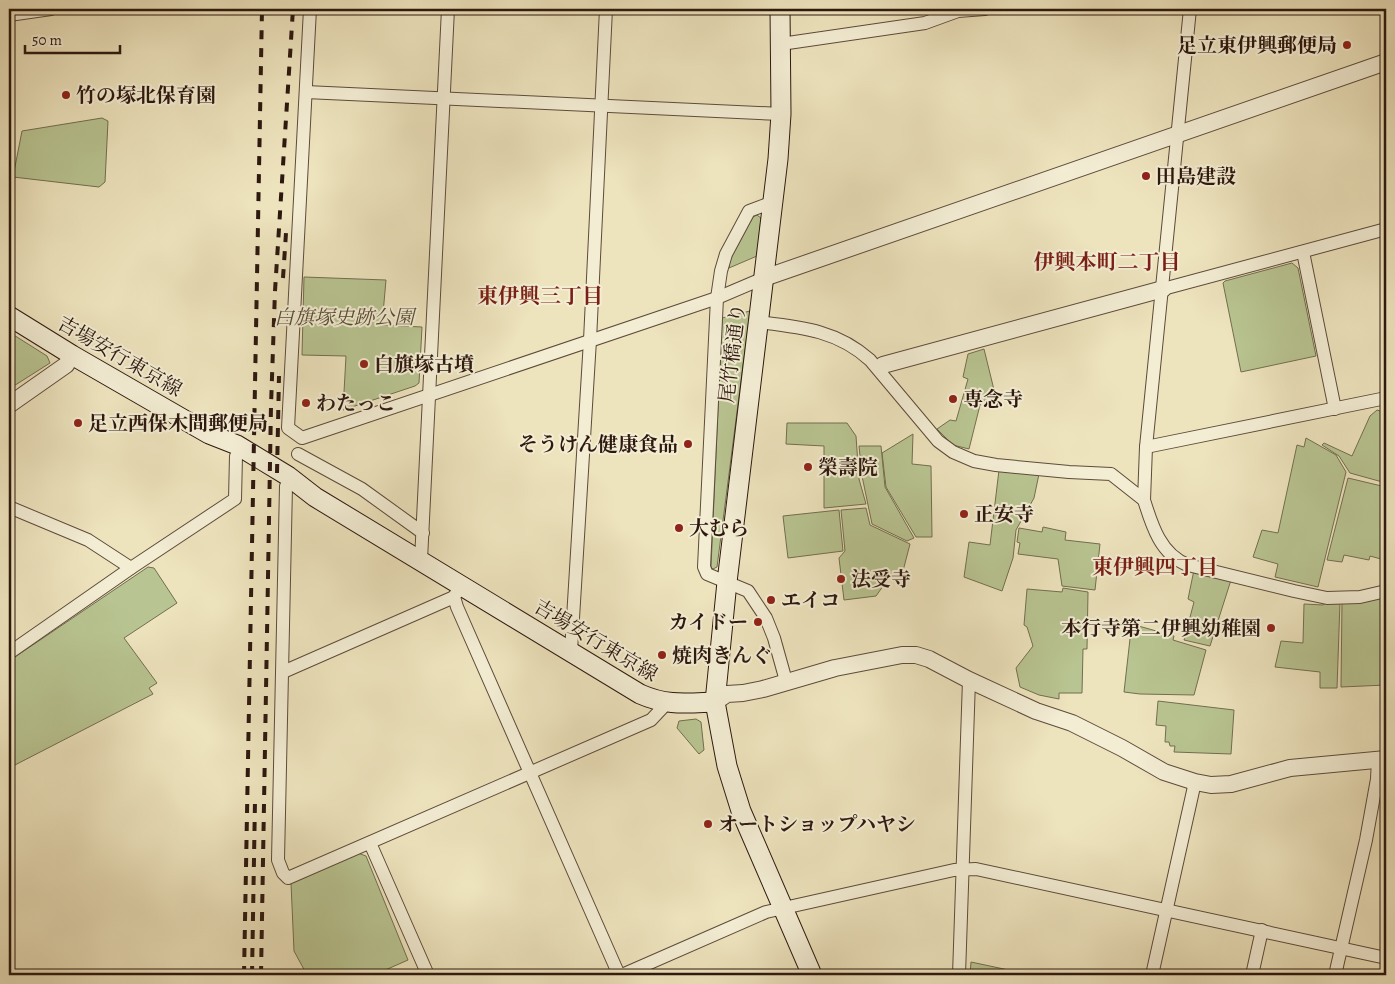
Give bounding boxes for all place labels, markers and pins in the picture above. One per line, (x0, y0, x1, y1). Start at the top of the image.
place label: 足立東伊興郵便局 (1177, 32, 1337, 59)
marker: 足立東伊興郵便局 (1341, 39, 1353, 51)
place label: 竹の塚北保育園 (76, 82, 216, 109)
marker: 竹の塚北保育園 (60, 89, 72, 101)
place label: 田島建設 (1156, 163, 1236, 190)
marker: 田島建設 (1140, 170, 1152, 182)
place label: 白旗塚古墳 (374, 351, 474, 378)
marker: 白旗塚古墳 (358, 358, 370, 370)
place label: 専念寺 (963, 386, 1023, 413)
place label: わたっこ (316, 390, 396, 417)
marker: 専念寺 (947, 393, 959, 405)
marker: わたっこ (300, 397, 312, 409)
place label: 足立西保木間郵便局 (88, 410, 268, 437)
marker: 足立西保木間郵便局 (72, 417, 84, 429)
place label: そうけん健康食品 (518, 431, 678, 458)
marker: そうけん健康食品 (682, 438, 694, 450)
place label: 榮壽院 (818, 454, 878, 481)
marker: 榮壽院 (802, 461, 814, 473)
place label: 正安寺 (974, 501, 1034, 528)
marker: 正安寺 (958, 508, 970, 520)
place label: 大むら (689, 515, 749, 542)
marker: 大むら (673, 522, 685, 534)
place label: 法受寺 (851, 566, 911, 593)
marker: 法受寺 (835, 573, 847, 585)
place label: エイコ (781, 587, 840, 614)
marker: エイコ (765, 594, 777, 606)
place label: カイドー (669, 609, 748, 636)
place label: 本行寺第二伊興幼稚園 (1061, 615, 1261, 642)
marker: カイドー (752, 616, 764, 628)
marker: 本行寺第二伊興幼稚園 (1265, 622, 1277, 634)
place label: 焼肉きんぐ (672, 642, 772, 669)
marker: 焼肉きんぐ (656, 649, 668, 661)
place label: オートショップハヤシ (718, 811, 916, 838)
marker: オートショップハヤシ (702, 818, 714, 830)

